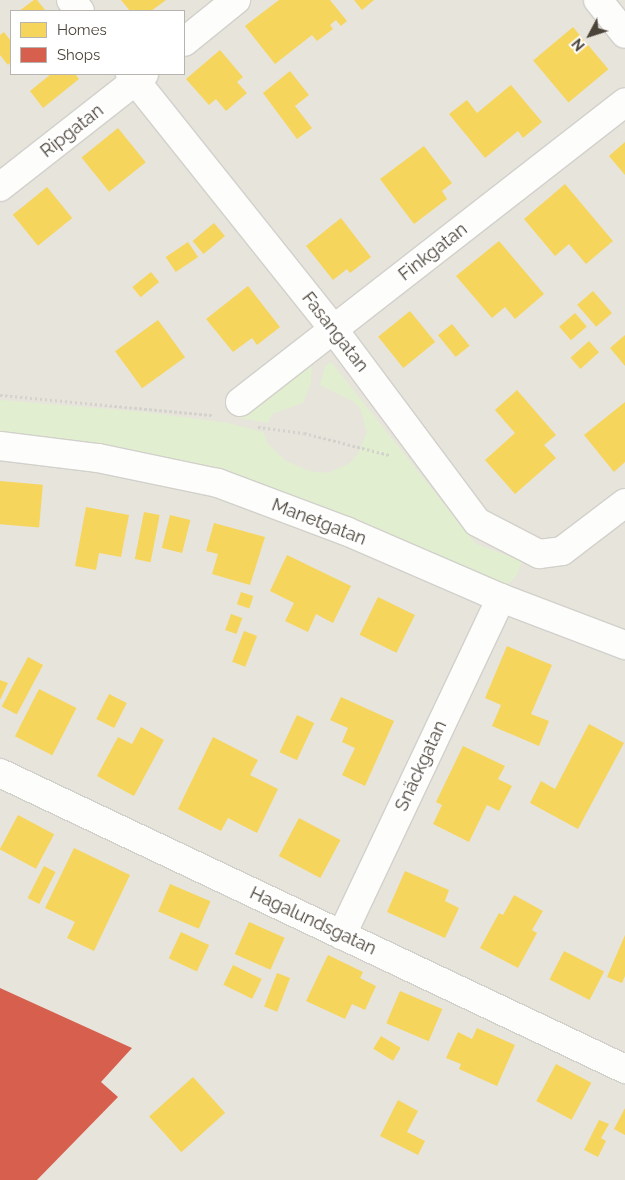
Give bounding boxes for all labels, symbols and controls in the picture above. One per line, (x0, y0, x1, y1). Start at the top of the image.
legend (10, 10, 185, 75)
north arrow (565, 10, 615, 60)
text: Homes (57, 21, 107, 39)
text: N (569, 35, 588, 54)
text: Shops (57, 46, 100, 64)
street label: Ripgatan (36, 100, 108, 162)
street label: Finkgatan (394, 218, 472, 286)
street label: Fasangatan (297, 288, 373, 376)
street label: Manetgatan (269, 494, 369, 550)
street label: Snäckgatan (391, 717, 451, 815)
street label: Hagalundsgatan (246, 882, 380, 960)

